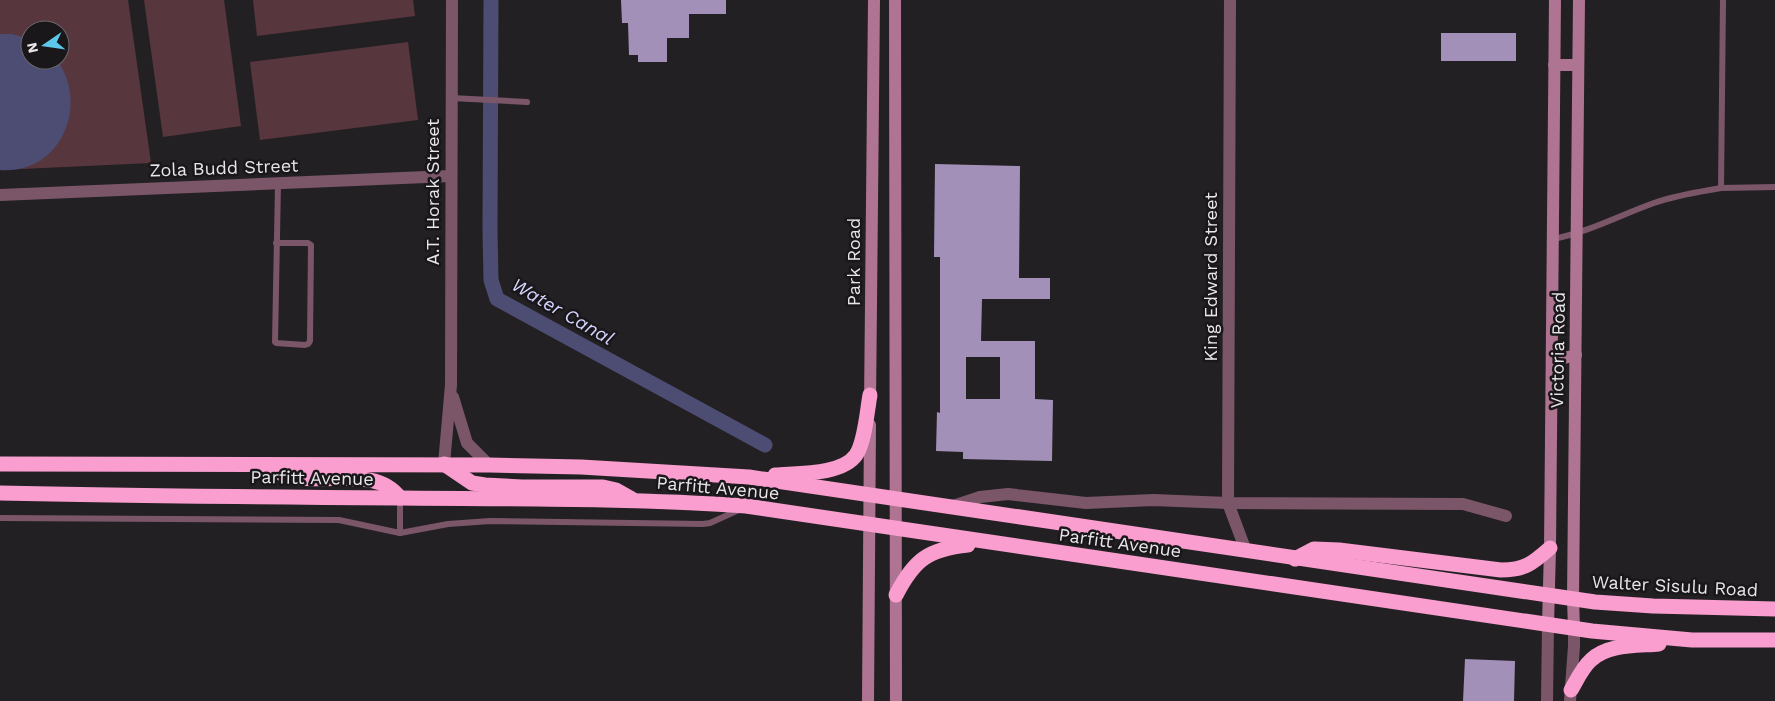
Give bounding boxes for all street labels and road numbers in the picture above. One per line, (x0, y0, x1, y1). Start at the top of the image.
street label: A.T. Horak Street (422, 118, 443, 265)
street label: Zola Budd Street (149, 154, 299, 181)
street label: King Edward Street (1200, 192, 1221, 362)
street label: Park Road (843, 218, 864, 306)
street label: Victoria Road (1546, 291, 1569, 409)
street label: Parfitt Avenue (250, 466, 374, 489)
street label: Parfitt Avenue (656, 472, 780, 503)
street label: Parfitt Avenue (1058, 524, 1183, 561)
street label: Walter Sisulu Road (1591, 571, 1759, 600)

